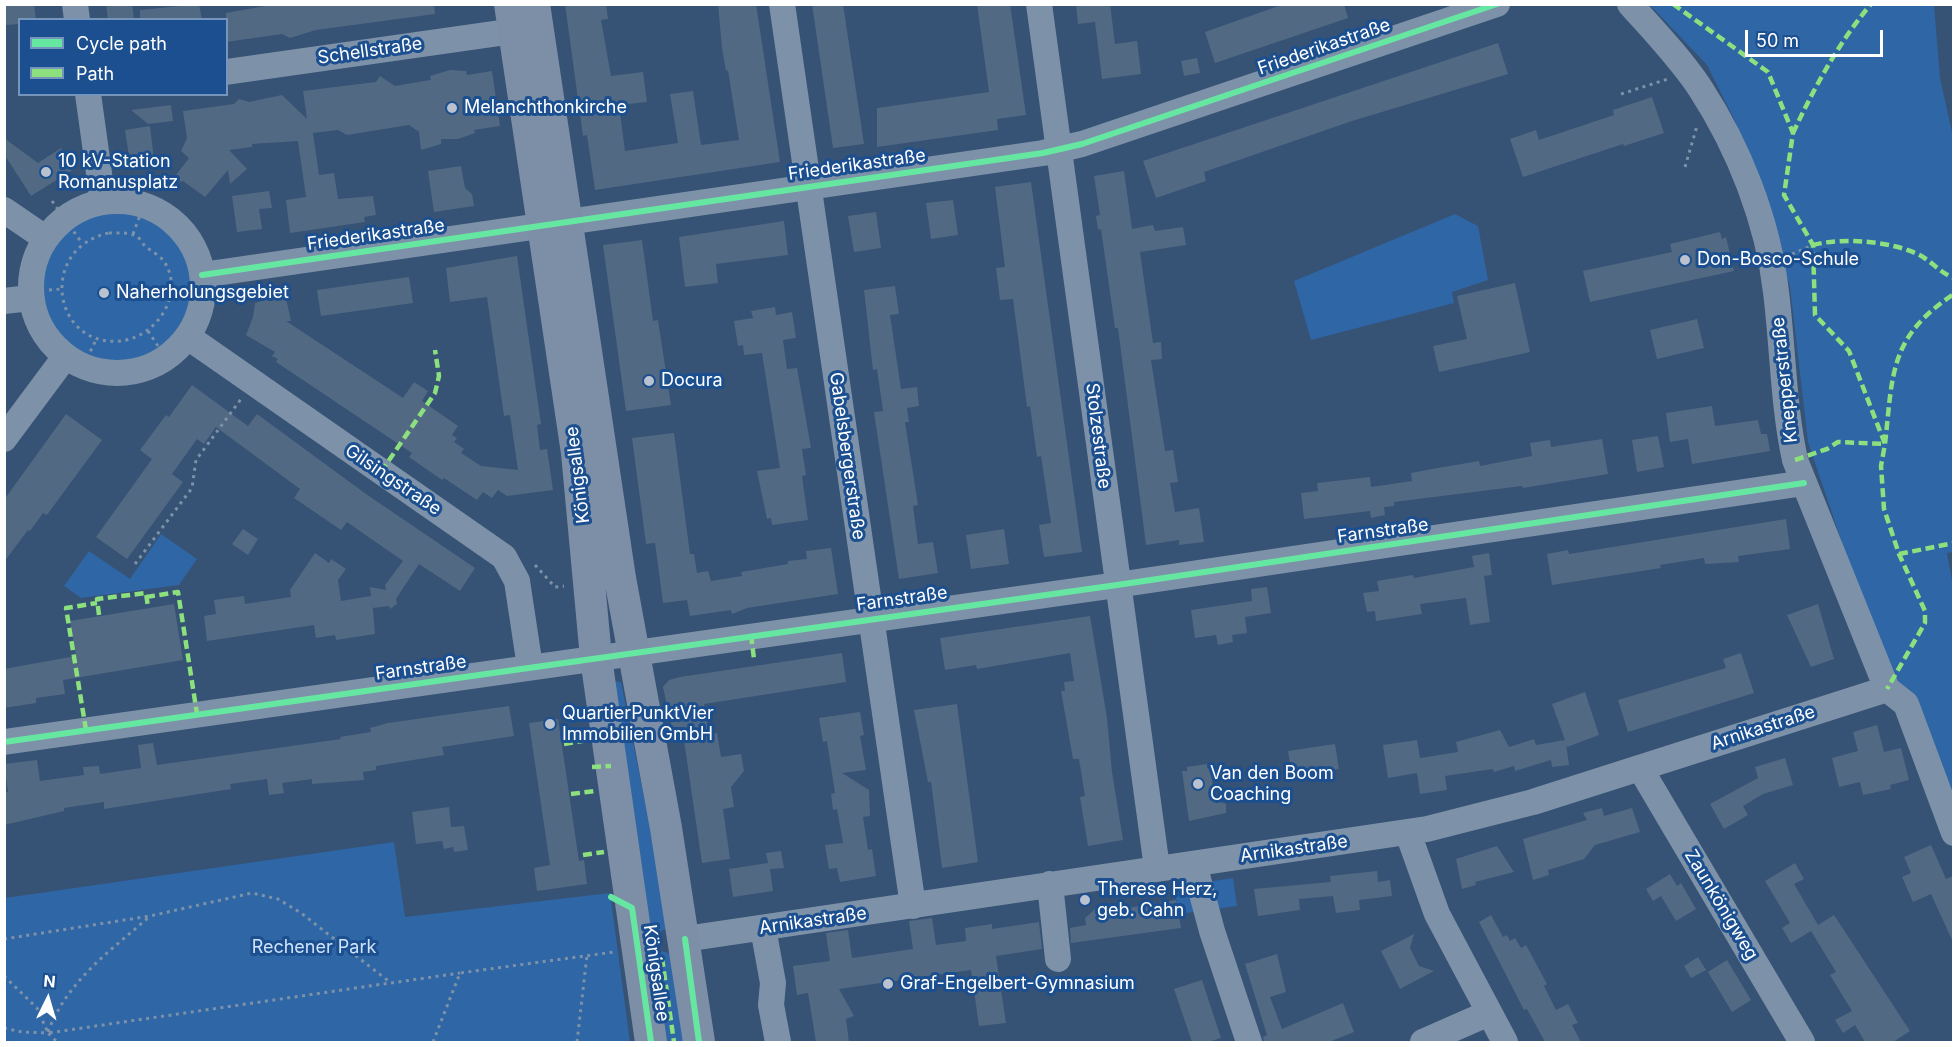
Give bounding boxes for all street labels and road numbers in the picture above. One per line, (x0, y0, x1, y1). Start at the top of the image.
street label: Friederikastraße (1255, 14, 1393, 80)
street label: Schellstraße (316, 33, 424, 69)
street label: Friederikastraße (787, 145, 927, 185)
street label: Friederikastraße (306, 215, 446, 255)
street label: Knepperstraße (1768, 316, 1802, 444)
street label: Gabelsbergerstraße (825, 371, 869, 541)
street label: Stolzestraße (1081, 382, 1115, 490)
street label: Königsallee (561, 425, 595, 525)
street label: Gilsingstraße (341, 440, 445, 520)
street label: Farnstraße (1336, 514, 1430, 548)
street label: Farnstraße (855, 582, 949, 616)
street label: Farnstraße (374, 651, 468, 685)
street label: Arnikastraße (1708, 701, 1818, 755)
street label: Arnikastraße (1239, 831, 1349, 867)
street label: Zaunkönigweg (1680, 846, 1762, 964)
street label: Arnikastraße (758, 903, 868, 939)
street label: Königsallee (639, 923, 673, 1023)

